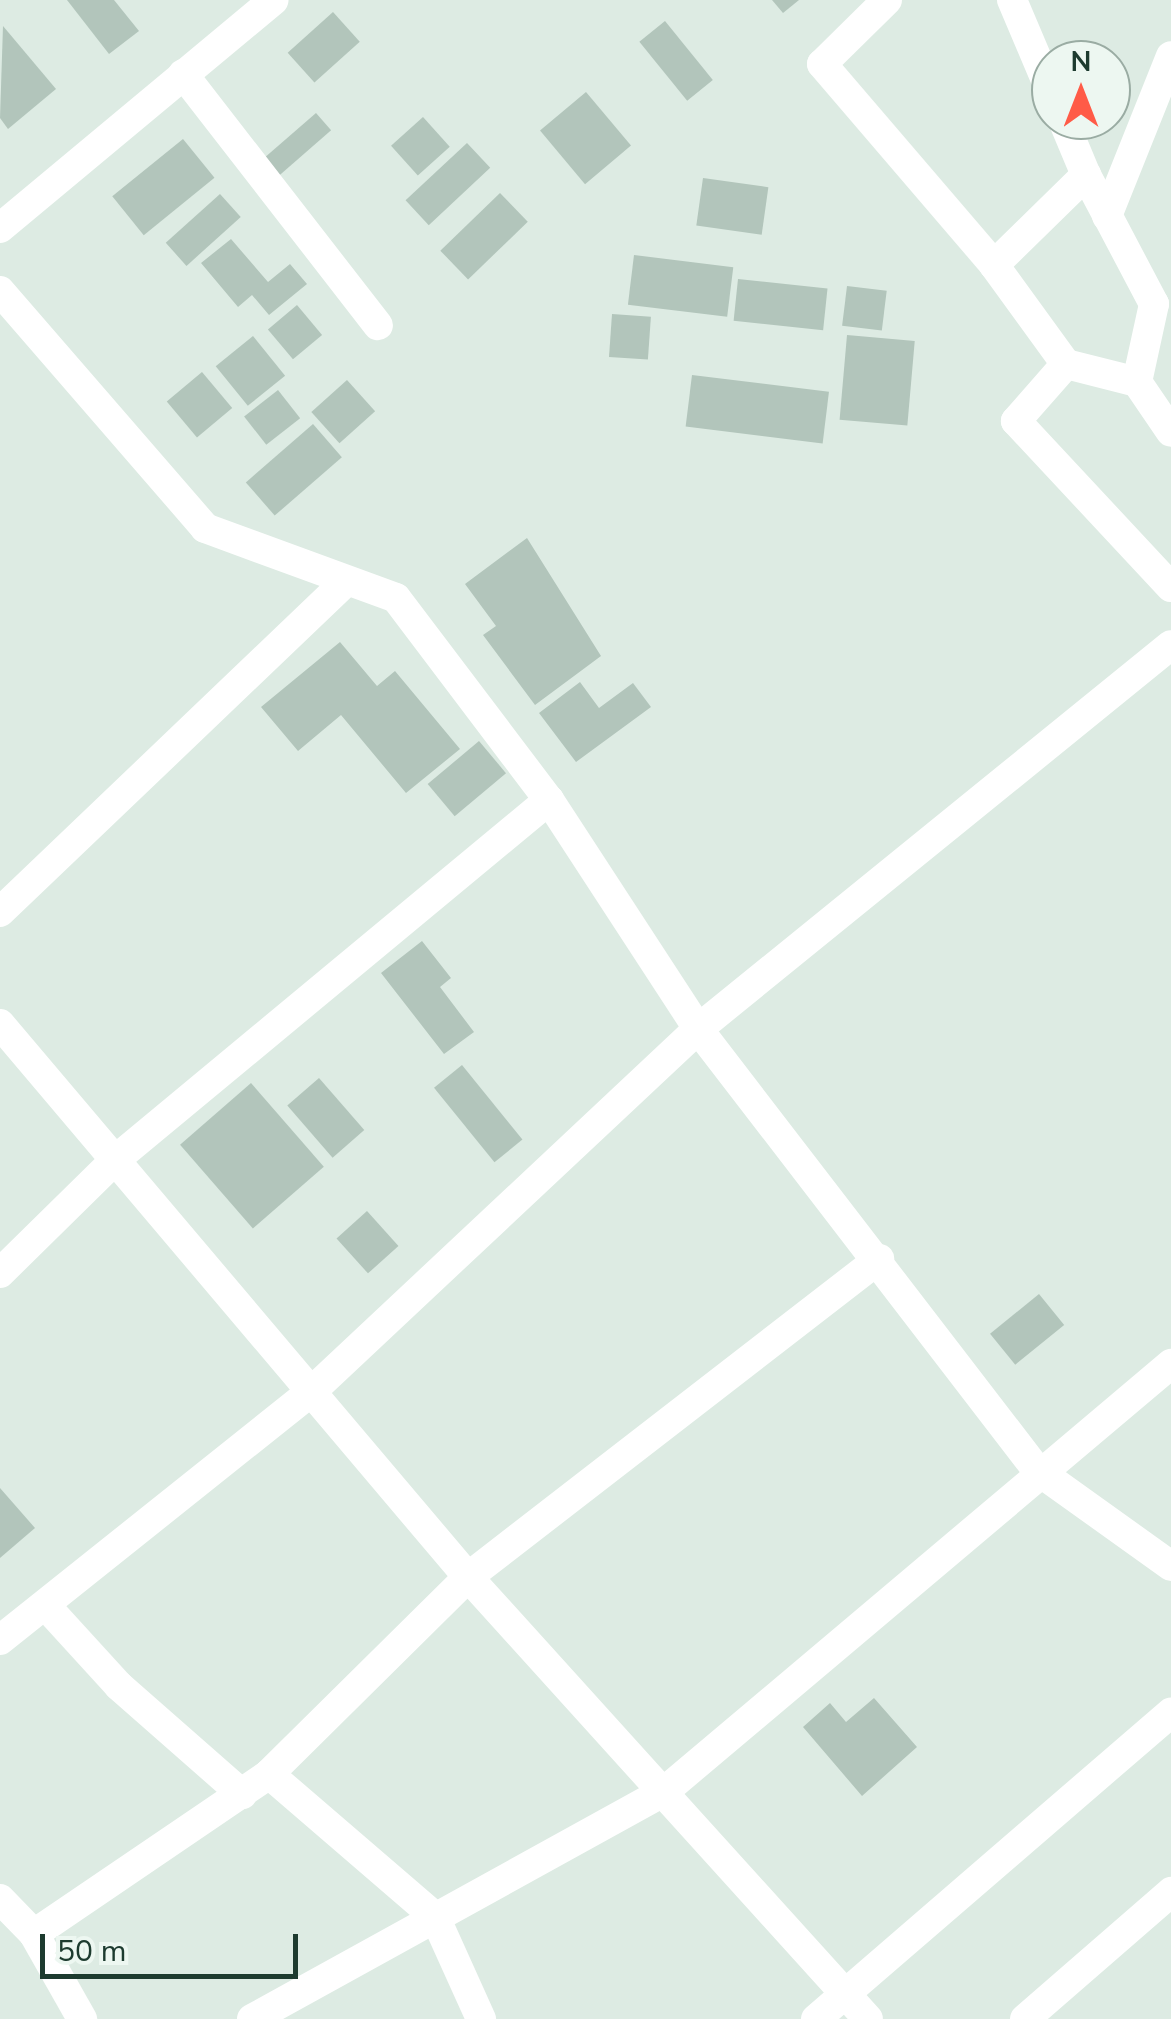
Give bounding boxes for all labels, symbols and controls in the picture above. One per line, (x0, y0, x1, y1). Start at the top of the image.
north arrow (1031, 40, 1131, 140)
text: N (1071, 43, 1091, 81)
scale bar (45, 1914, 302, 1976)
text: 50 m (57, 1931, 126, 1972)

